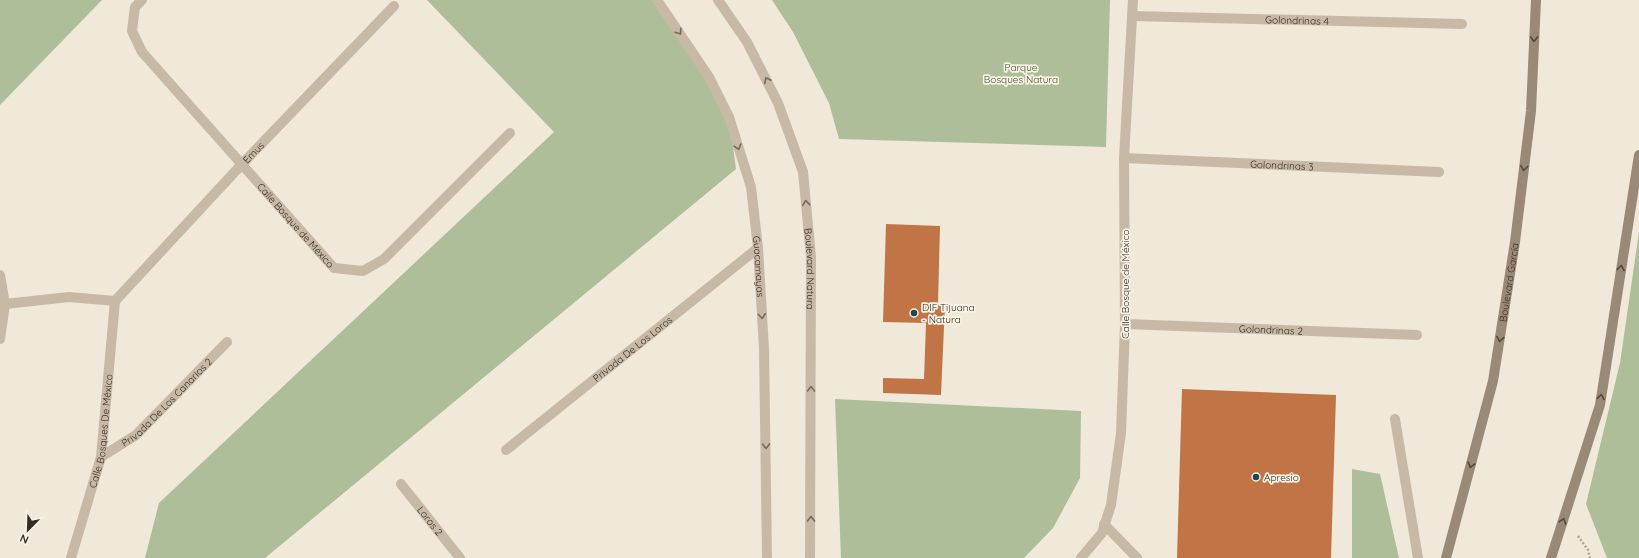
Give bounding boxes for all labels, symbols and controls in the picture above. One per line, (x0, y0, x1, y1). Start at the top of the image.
street label: Golondrinas 4 (1265, 13, 1329, 27)
one-way arrow (674, 28, 682, 35)
one-way arrow (1530, 36, 1538, 42)
park label: Parque Bosques Natura (984, 61, 1058, 86)
one-way arrow (764, 77, 772, 85)
street label: Emus (240, 139, 267, 166)
one-way arrow (733, 143, 742, 150)
street label: Golondrinas 3 (1250, 157, 1314, 173)
one-way arrow (1520, 165, 1529, 172)
street label: Calle Bosque de México (255, 180, 337, 270)
one-way arrow (801, 200, 810, 206)
street label: Boulevard Natura (802, 227, 818, 310)
street label: Calle Bosque de México (1119, 229, 1132, 339)
street label: Guacamayas (750, 235, 767, 298)
street label: Boulevard García (1496, 242, 1521, 323)
one-way arrow (1616, 265, 1625, 271)
place label: DIF Tijuana - Natura (922, 301, 975, 326)
marker: DIF Tijuana - Natura (909, 308, 919, 318)
street label: Privada De Los Loros (590, 313, 675, 385)
one-way arrow (758, 313, 767, 319)
street label: Golondrinas 2 (1239, 322, 1304, 337)
one-way arrow (1496, 336, 1505, 342)
street label: Privada De Los Canarios 2 (119, 355, 215, 449)
street label: Calle Bosques De México (86, 373, 115, 490)
one-way arrow (807, 386, 815, 392)
one-way arrow (1596, 394, 1605, 400)
one-way arrow (762, 443, 770, 449)
one-way arrow (1467, 462, 1476, 469)
place label: Apresio (1264, 471, 1299, 484)
marker: Apresio (1251, 472, 1261, 482)
street label: Loros 2 (415, 503, 446, 538)
north arrow (8, 510, 48, 550)
one-way arrow (807, 516, 815, 522)
one-way arrow (1558, 517, 1567, 524)
text: N (18, 531, 31, 547)

